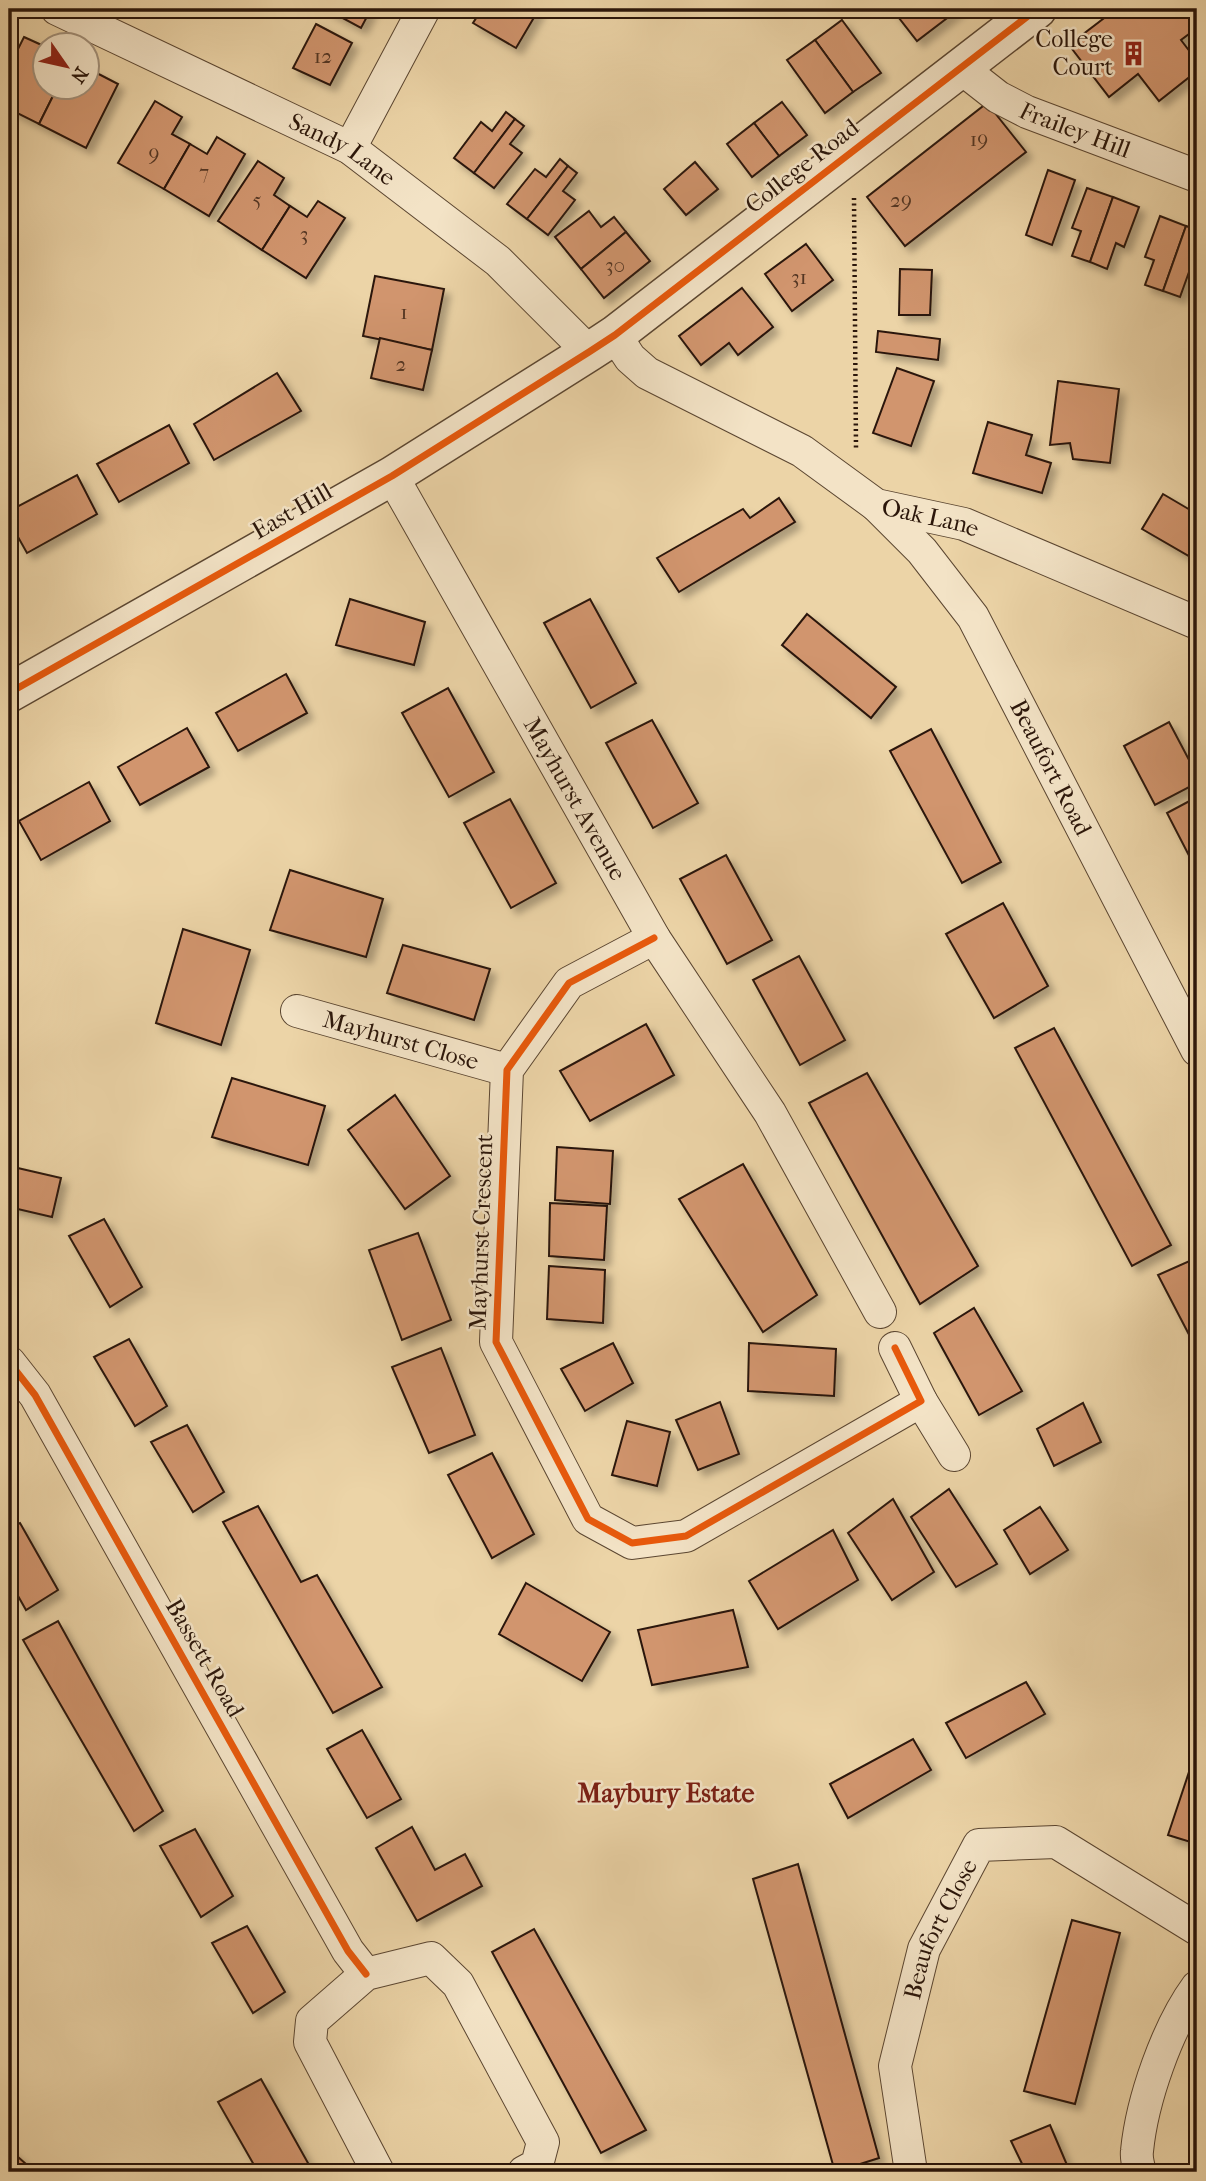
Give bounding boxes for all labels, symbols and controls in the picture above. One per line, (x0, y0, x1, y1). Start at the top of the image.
place label: College Court (1035, 25, 1113, 81)
north arrow (32, 32, 102, 102)
building icon: College Court (1119, 39, 1147, 67)
house number: 12 (314, 44, 332, 68)
text: N (66, 63, 92, 88)
street label: Frailey Hill (1014, 96, 1135, 164)
street label: Sandy Lane (284, 107, 401, 192)
street label: College Road (740, 112, 865, 219)
house number: 19 (970, 127, 988, 151)
house number: 9 (148, 141, 160, 165)
house number: 7 (199, 160, 209, 184)
house number: 5 (252, 188, 262, 212)
house number: 29 (890, 188, 912, 212)
house number: 3 (300, 222, 308, 246)
house number: 30 (605, 253, 625, 277)
house number: 31 (791, 265, 807, 289)
house number: 1 (400, 300, 408, 324)
house number: 2 (396, 352, 407, 376)
street label: East Hill (247, 477, 337, 545)
street label: Oak Lane (879, 493, 984, 543)
street label: Beaufort Road (1004, 695, 1098, 841)
street label: Mayhurst Avenue (518, 712, 632, 885)
street label: Mayhurst Close (320, 1005, 482, 1075)
street label: Mayhurst Crescent (464, 1133, 498, 1331)
street label: Bassett Road (160, 1594, 251, 1723)
district label: Maybury Estate (578, 1778, 755, 1809)
street label: Beaufort Close (898, 1854, 983, 2002)

